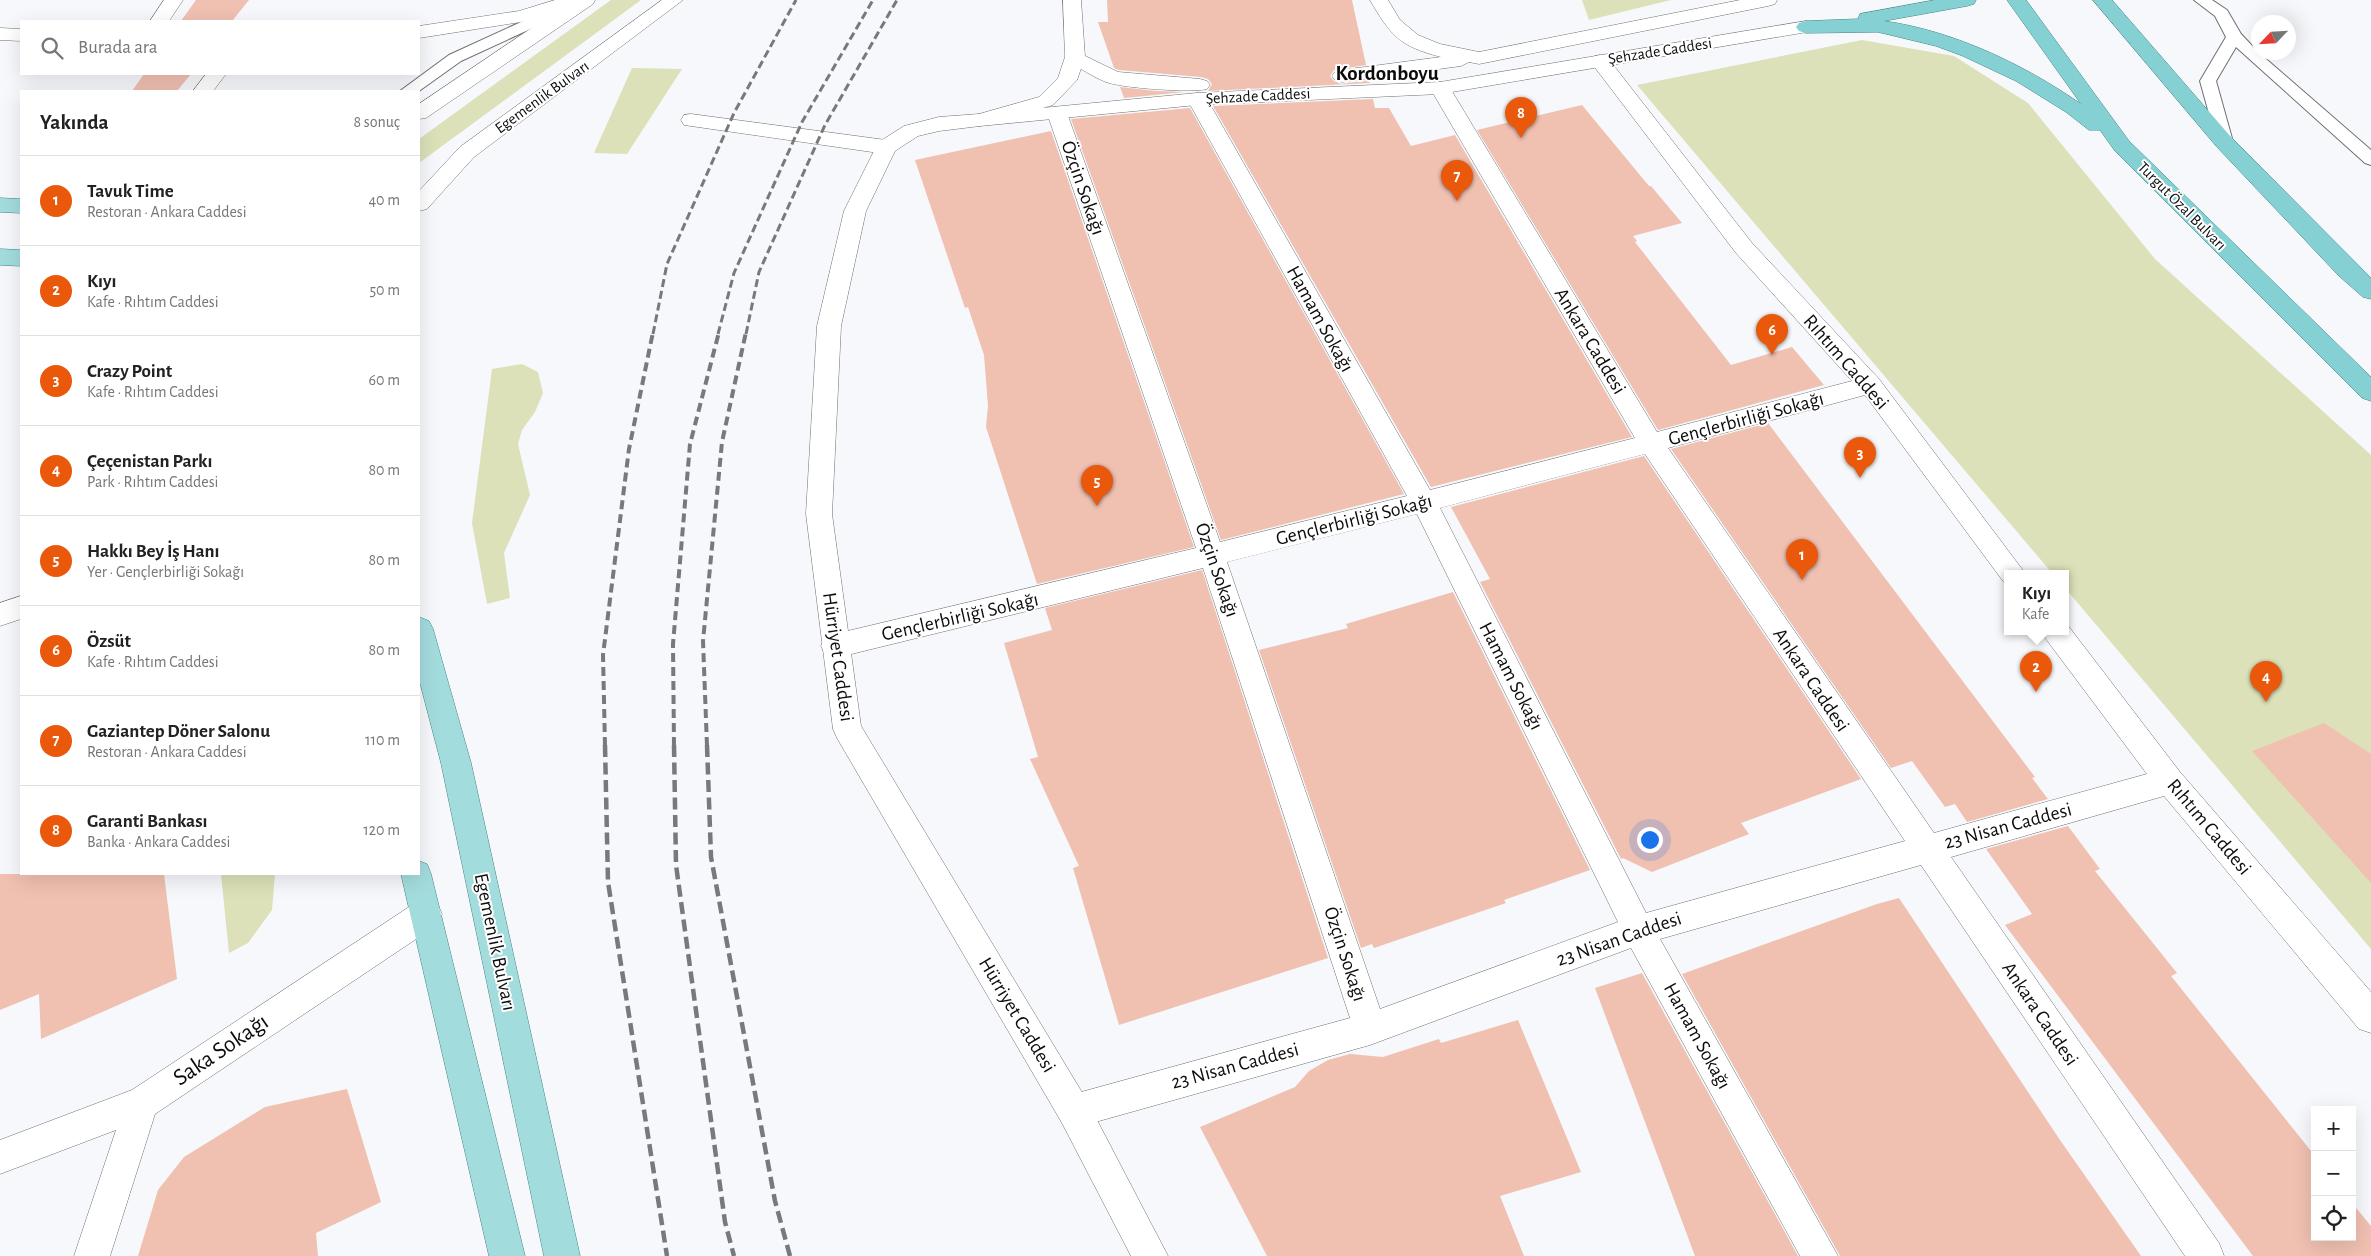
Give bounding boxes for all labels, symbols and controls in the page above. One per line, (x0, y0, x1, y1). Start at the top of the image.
north arrow (2251, 15, 2296, 60)
search box (20, 20, 420, 75)
icon: search (38, 34, 66, 62)
street label: Şehzade Caddesi (1607, 35, 1713, 67)
text: Burada ara (78, 38, 157, 57)
street label: Egemenlik Bulvarı (492, 58, 592, 136)
district label: Kordonboyu (1335, 63, 1439, 84)
street label: Şehzade Caddesi (1205, 85, 1311, 107)
pin: 8 (1505, 97, 1537, 138)
text: Yakında (40, 112, 109, 133)
text: 8 sonuç (354, 114, 400, 130)
street label: Özçin Sokağı (1058, 138, 1108, 238)
street label: Turgut Özal Bulvarı (2135, 157, 2231, 253)
pin: 7 (1441, 160, 1473, 201)
text: Tavuk Time (87, 182, 174, 201)
text: 1 (53, 192, 59, 208)
text: 40 m (368, 192, 400, 208)
text: Restoran · Ankara Caddesi (87, 204, 247, 220)
street label: Hamam Sokağı (1283, 263, 1357, 375)
text: Kıyı (87, 272, 117, 291)
text: 2 (52, 282, 60, 298)
text: 50 m (369, 282, 400, 298)
street label: Ankara Caddesi (1551, 284, 1629, 398)
text: Kafe · Rıhtım Caddesi (87, 294, 219, 310)
street label: Rıhtım Caddesi (1800, 311, 1892, 413)
pin: 6 (1756, 314, 1788, 355)
text: Crazy Point (87, 362, 172, 381)
text: 3 (53, 372, 59, 388)
text: 60 m (369, 372, 400, 388)
text: Kafe · Rıhtım Caddesi (87, 384, 219, 400)
street label: Gençlerbirliği Sokağı (1666, 389, 1826, 449)
pin: 3 (1844, 437, 1876, 478)
text: Çeçenistan Parkı (87, 452, 212, 471)
text: 4 (52, 462, 60, 478)
text: 80 m (369, 462, 400, 478)
pin: 5 (1081, 465, 1113, 506)
text: Park · Rıhtım Caddesi (87, 474, 219, 490)
street label: Gençlerbirliği Sokağı (1274, 491, 1434, 549)
street label: Özçin Sokağı (1192, 520, 1242, 620)
pin: 1 (1786, 539, 1818, 580)
text: Hakkı Bey İş Hanı (87, 542, 219, 561)
text: 5 (53, 552, 59, 568)
text: 80 m (369, 552, 400, 568)
text: Yer · Gençlerbirliği Sokağı (87, 564, 244, 580)
popup (2004, 570, 2069, 635)
text: Kıyı (2022, 584, 2051, 603)
street label: Gençlerbirliği Sokağı (880, 589, 1040, 645)
street label: Hürriyet Caddesi (819, 591, 857, 723)
text: Kafe (2022, 606, 2050, 622)
street label: Hamam Sokağı (1475, 619, 1547, 733)
street label: Ankara Caddesi (1769, 625, 1853, 735)
text: Özsüt (87, 632, 131, 651)
text: 6 (52, 642, 60, 658)
text: 80 m (369, 642, 400, 658)
pin: 2 (2020, 651, 2052, 692)
text: Kafe · Rıhtım Caddesi (87, 654, 219, 670)
pin: 4 (2250, 661, 2282, 702)
text: Gaziantep Döner Salonu (87, 722, 270, 741)
text: 7 (53, 732, 59, 748)
text: 110 m (365, 732, 400, 748)
text: Restoran · Ankara Caddesi (87, 744, 247, 760)
street label: Rıhtım Caddesi (2163, 775, 2255, 879)
street label: 23 Nisan Caddesi (1942, 799, 2074, 853)
text: Garanti Bankası (87, 812, 208, 831)
text: 8 (52, 822, 60, 838)
text: 120 m (363, 822, 400, 838)
your location (1637, 827, 1663, 853)
text: Banka · Ankara Caddesi (87, 834, 230, 850)
street label: Egemenlik Bulvarı (471, 872, 519, 1012)
street label: Özçin Sokağı (1320, 904, 1370, 1004)
street label: 23 Nisan Caddesi (1554, 908, 1684, 970)
street label: Hürriyet Caddesi (975, 954, 1059, 1076)
street label: Ankara Caddesi (1998, 959, 2082, 1069)
street label: Hamam Sokağı (1660, 980, 1734, 1092)
street label: Saka Sokağı (169, 1010, 273, 1090)
street label: 23 Nisan Caddesi (1169, 1039, 1301, 1093)
map controls (2311, 1106, 2356, 1241)
button: + (2311, 1106, 2356, 1151)
button: − (2311, 1151, 2356, 1196)
button: locate (2311, 1196, 2356, 1241)

